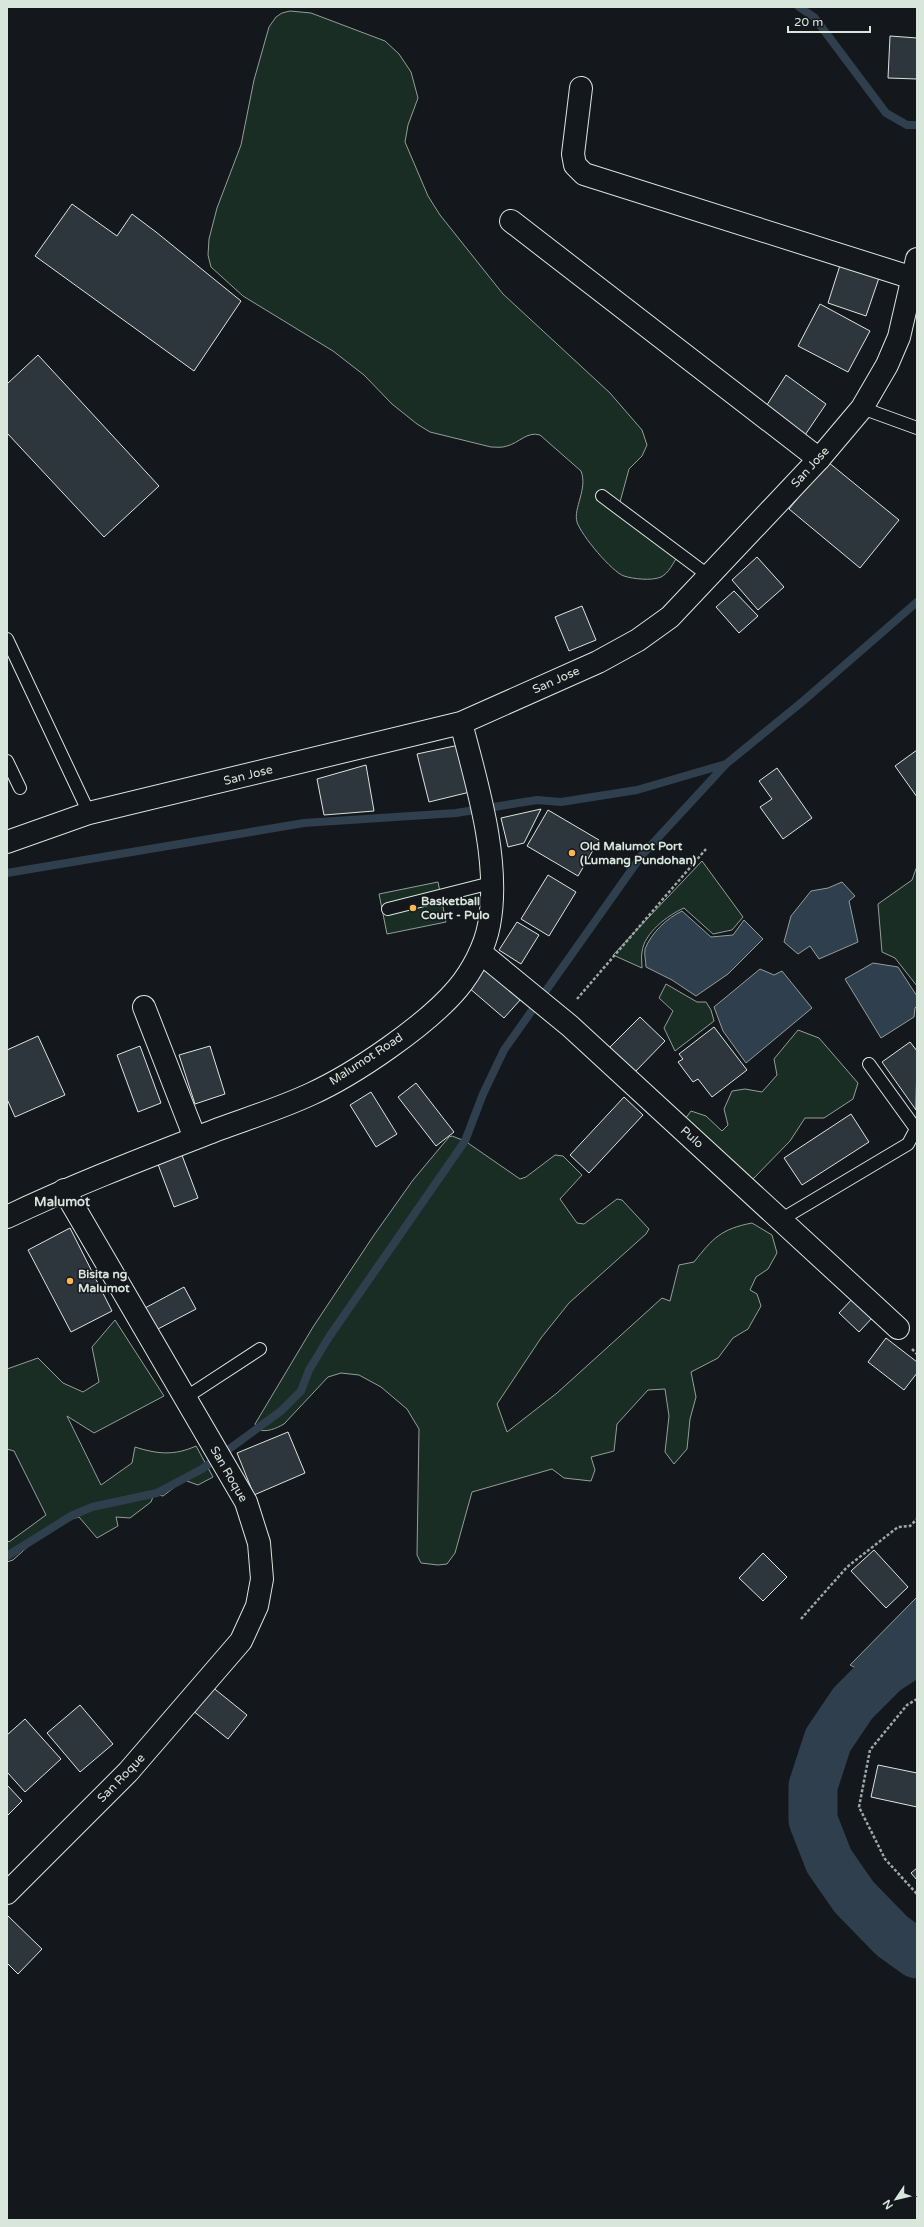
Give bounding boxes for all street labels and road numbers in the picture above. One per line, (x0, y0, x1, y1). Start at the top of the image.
street label: San Jose (788, 444, 832, 490)
street label: San Jose (530, 663, 582, 697)
street label: San Jose (222, 762, 274, 788)
street label: Malumot Road (327, 1030, 405, 1088)
street label: Pulo (678, 1123, 706, 1151)
street label: San Roque (207, 1444, 251, 1505)
street label: San Roque (94, 1751, 148, 1805)

